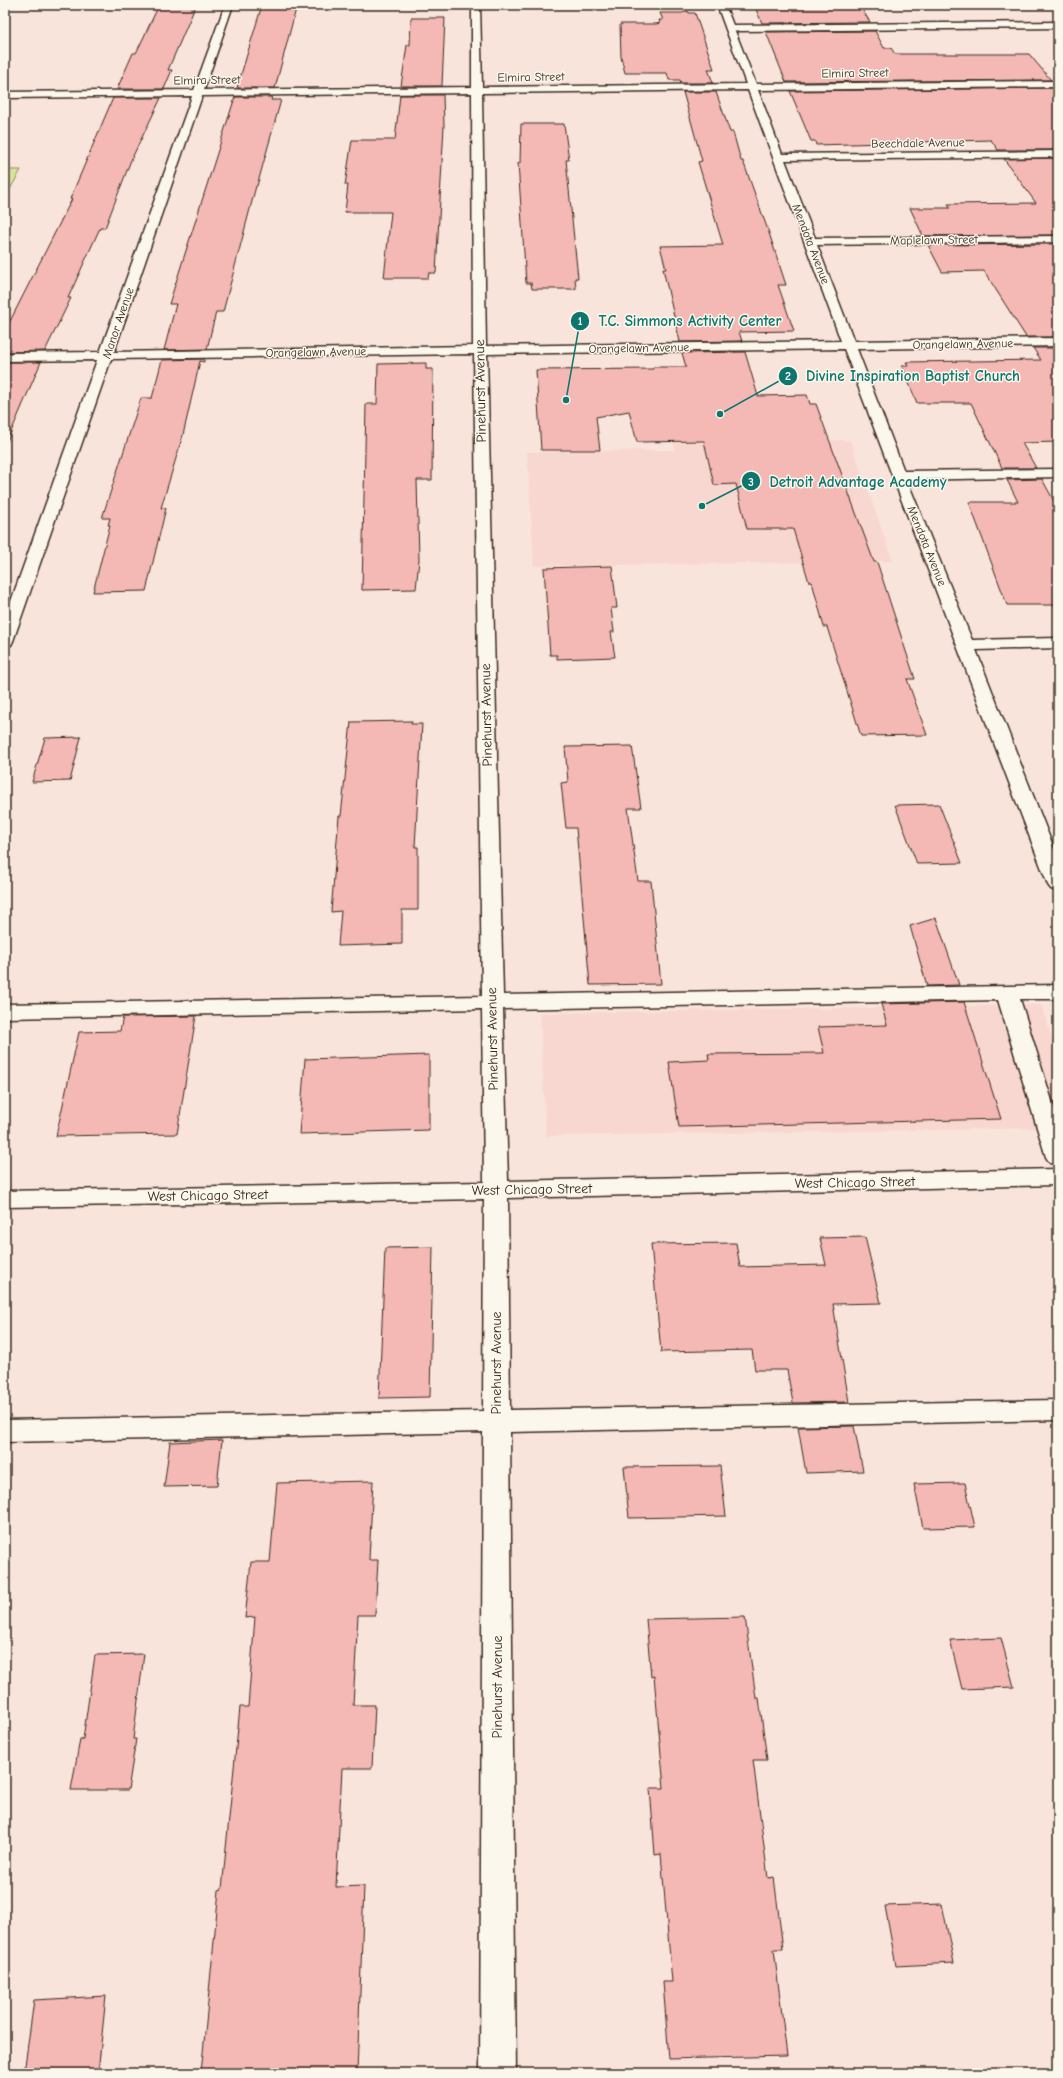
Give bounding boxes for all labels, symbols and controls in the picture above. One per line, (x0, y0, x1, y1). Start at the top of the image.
street label: Elmira Street (821, 65, 889, 81)
street label: Elmira Street (497, 69, 565, 85)
street label: Elmira Street (173, 72, 241, 88)
street label: Beechdale Avenue (871, 135, 965, 151)
street label: Mendota Avenue (789, 202, 833, 286)
street label: Maplelawn Street (890, 232, 979, 248)
street label: Manor Avenue (99, 285, 137, 361)
callout: T.C. Simmons Activity Center (570, 308, 789, 335)
text: T.C. Simmons Activity Center (598, 312, 782, 330)
text: 1 (578, 314, 583, 328)
street label: Orangelawn Avenue (913, 336, 1013, 352)
street label: Pinehurst Avenue (471, 339, 490, 443)
street label: Orangelawn Avenue (589, 340, 689, 356)
street label: Orangelawn Avenue (266, 344, 366, 360)
callout: Divine Inspiration Baptist Church (778, 362, 1028, 389)
text: Divine Inspiration Baptist Church (806, 367, 1020, 385)
text: 2 (785, 369, 791, 383)
callout: Detroit Advantage Academy (741, 468, 954, 495)
text: Detroit Advantage Academy (769, 473, 947, 491)
text: 3 (748, 475, 754, 489)
street label: Mendota Avenue (905, 504, 949, 588)
street label: Pinehurst Avenue (477, 663, 496, 767)
street label: Pinehurst Avenue (483, 987, 502, 1091)
street label: West Chicago Street (795, 1173, 916, 1192)
street label: West Chicago Street (472, 1180, 593, 1199)
street label: West Chicago Street (148, 1186, 269, 1205)
street label: Pinehurst Avenue (488, 1311, 505, 1415)
street label: Pinehurst Avenue (489, 1635, 506, 1739)

